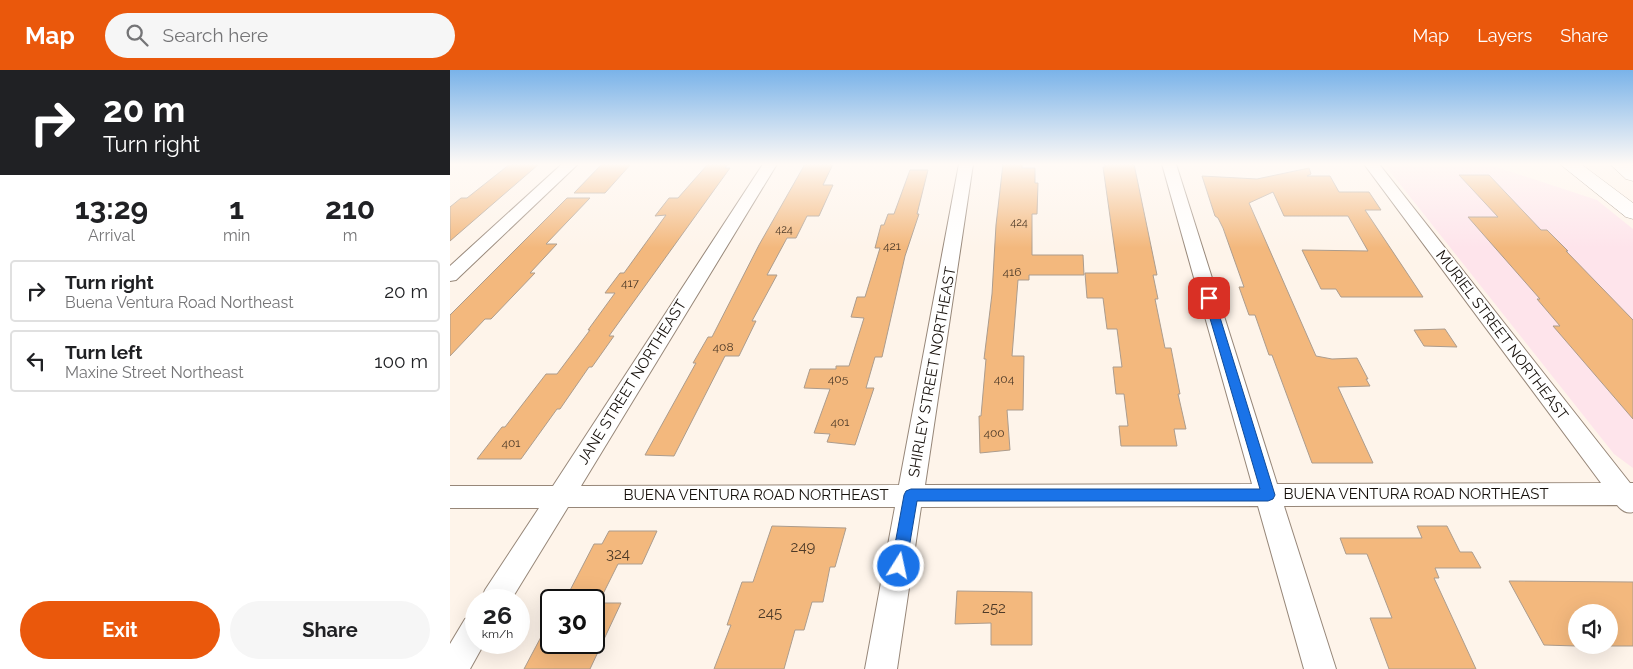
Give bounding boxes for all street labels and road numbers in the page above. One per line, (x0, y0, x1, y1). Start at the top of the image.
street label: MURIEL STREET NORTHEAST (1432, 246, 1572, 424)
street label: SHIRLEY STREET NORTHEAST (905, 265, 959, 479)
street label: JANE STREET NORTHEAST (574, 296, 690, 468)
street label: BUENA VENTURA ROAD NORTHEAST (1283, 485, 1549, 503)
street label: BUENA VENTURA ROAD NORTHEAST (623, 486, 889, 504)

